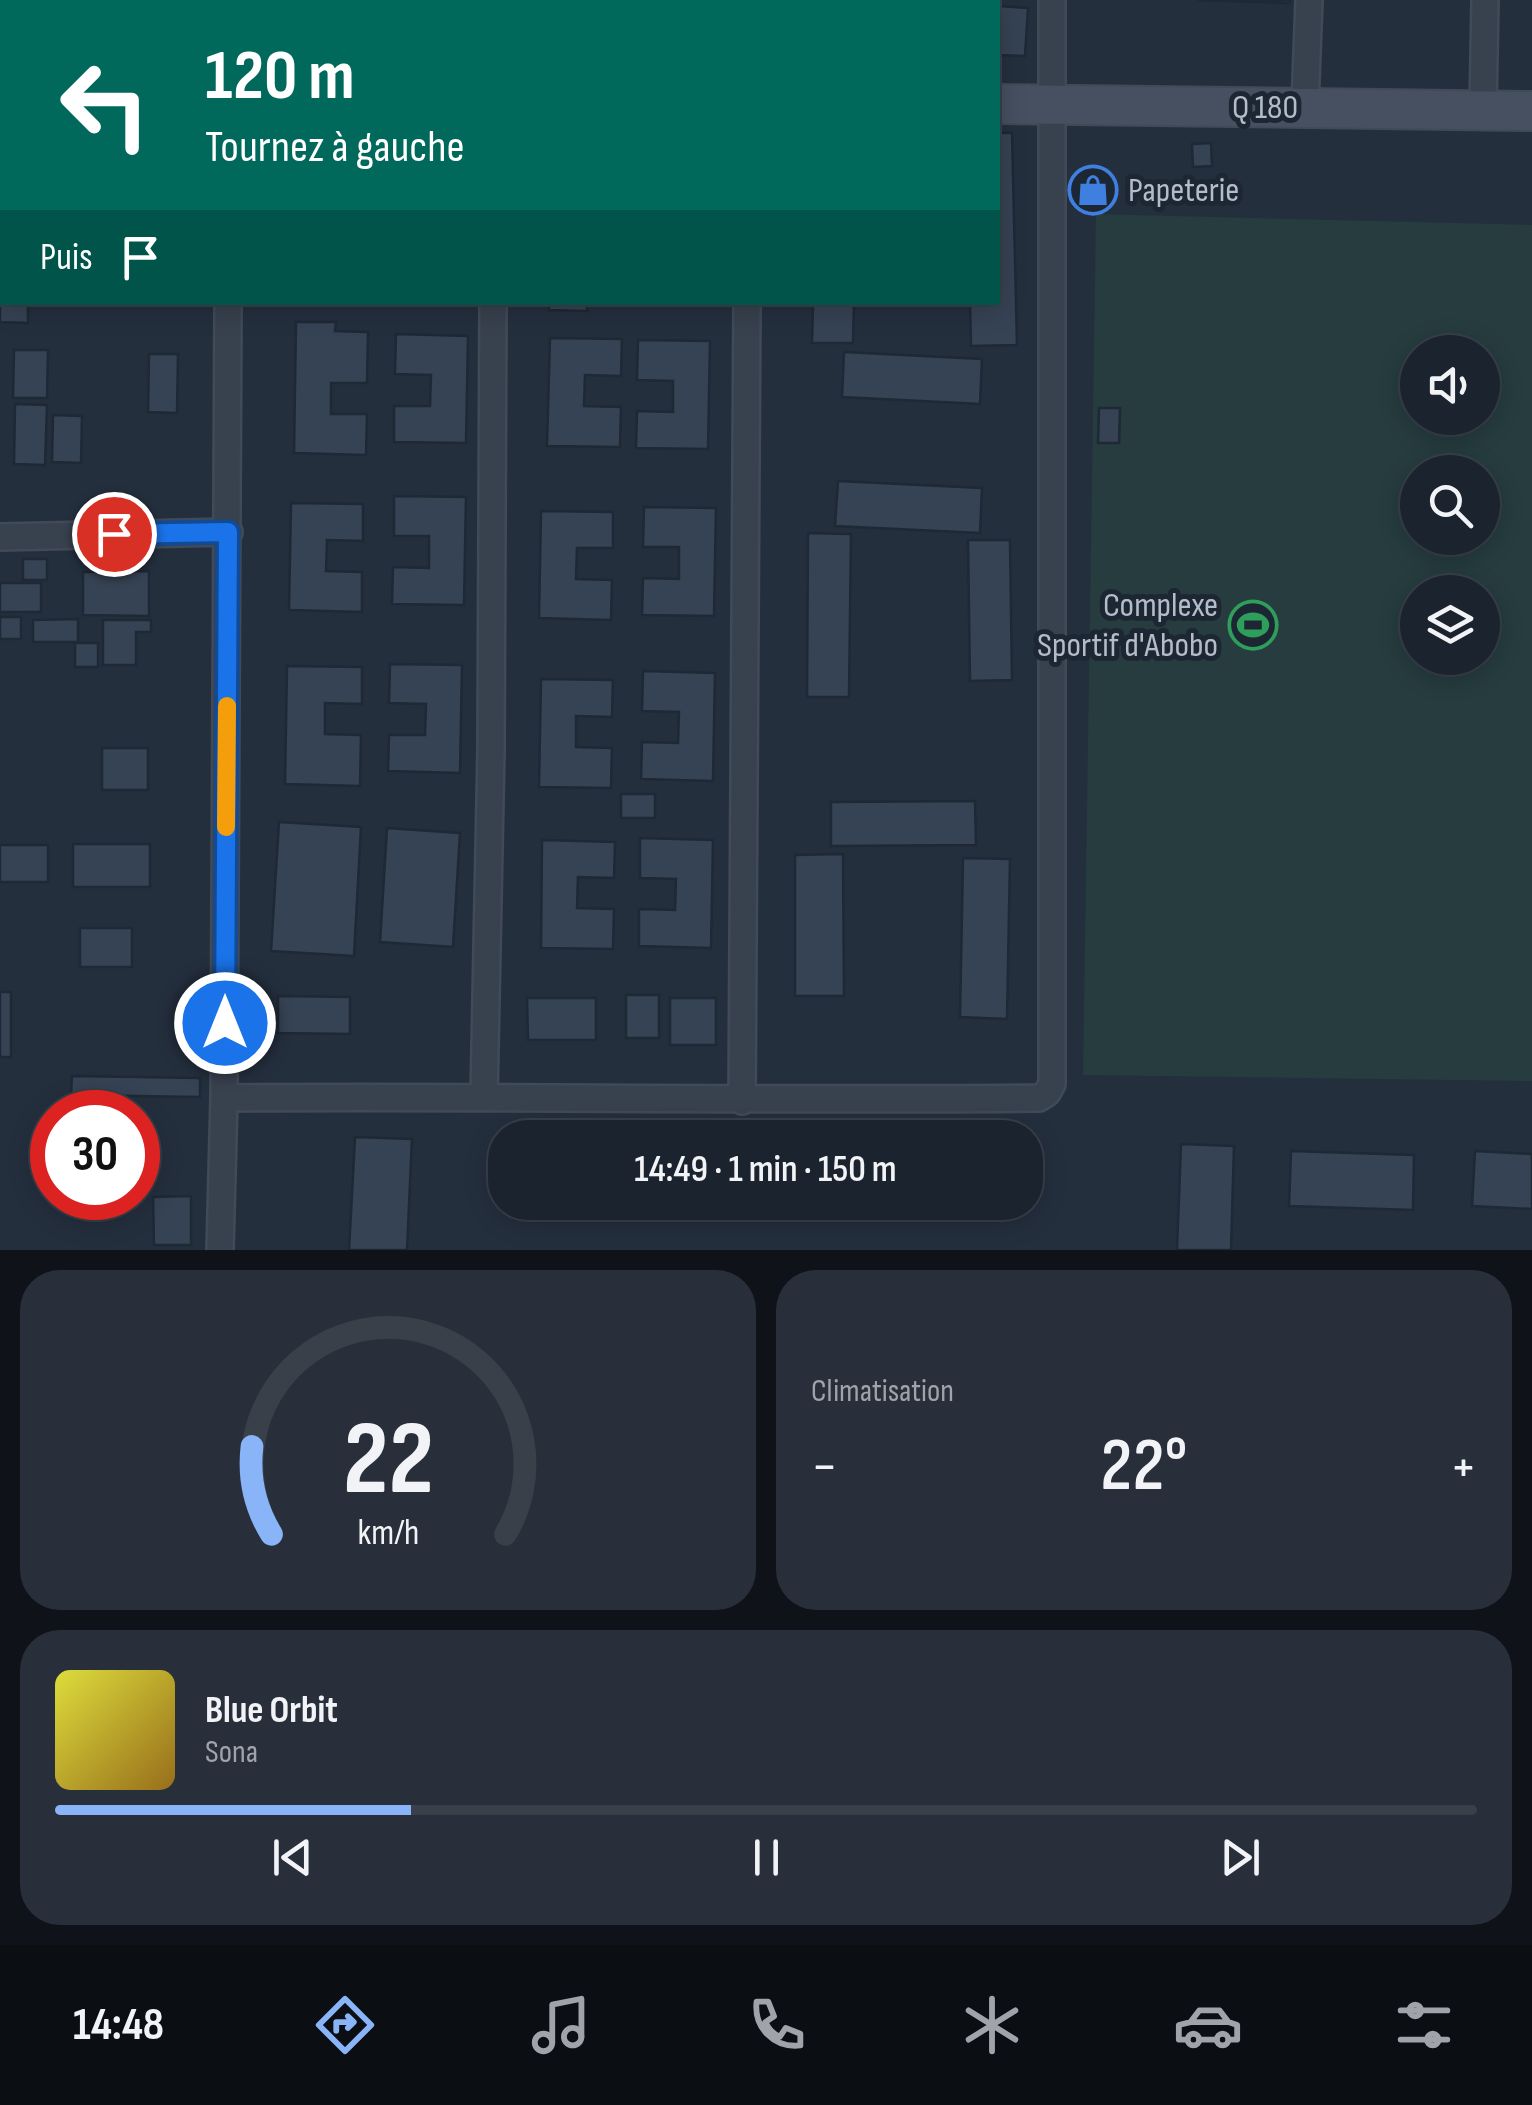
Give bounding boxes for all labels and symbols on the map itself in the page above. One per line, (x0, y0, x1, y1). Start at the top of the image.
street label: Q 180 (1232, 86, 1298, 129)
shop icon: Papeterie (1067, 164, 1119, 216)
place label: Papeterie (1128, 169, 1239, 212)
pin (72, 492, 157, 577)
place label: Complexe Sportif d'Abobo (1037, 584, 1218, 667)
sports icon: Complexe Sportif d'Abobo (1227, 599, 1279, 651)
position arrow (173, 971, 277, 1075)
speed limit sign: 30 (30, 1090, 160, 1220)

